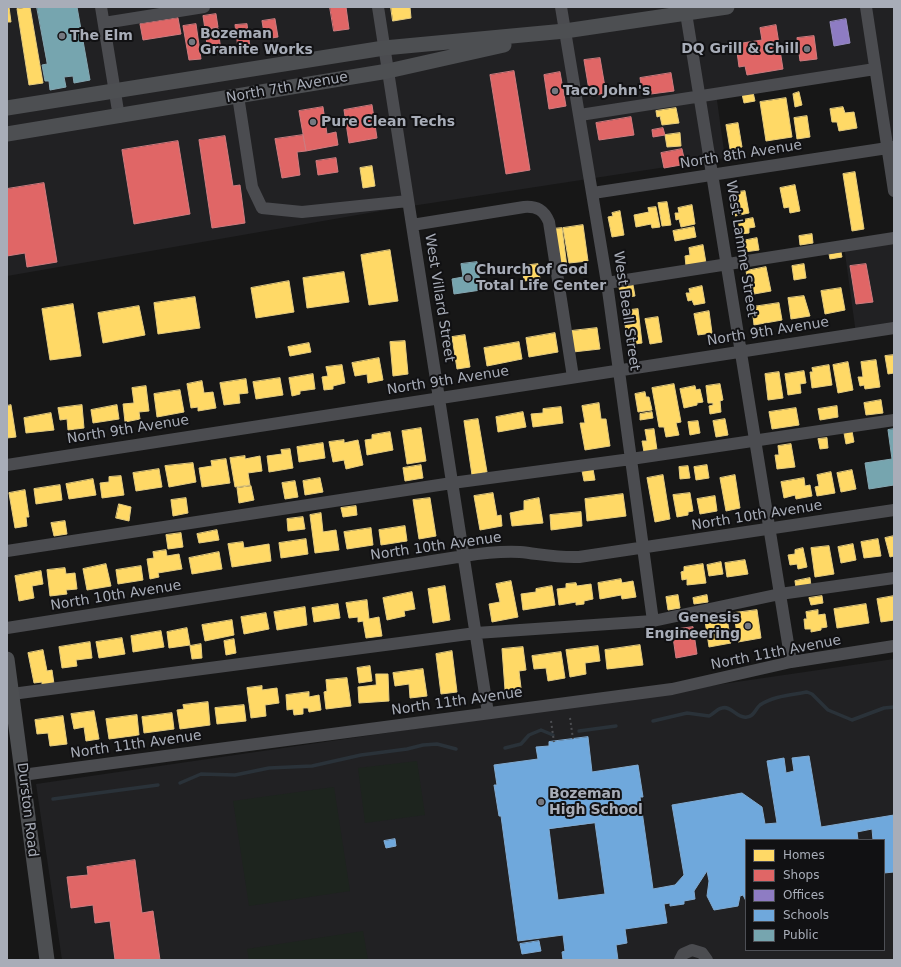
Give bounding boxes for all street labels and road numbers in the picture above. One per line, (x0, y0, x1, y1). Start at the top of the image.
street label: North 7th Avenue (225, 69, 349, 107)
street label: North 8th Avenue (679, 137, 803, 173)
street label: West Lamme Street (722, 179, 760, 319)
street label: West Villard Street (421, 233, 457, 363)
street label: West Beall Street (609, 250, 643, 372)
street label: North 9th Avenue (706, 314, 830, 350)
street label: North 9th Avenue (386, 363, 510, 399)
street label: North 9th Avenue (66, 412, 190, 448)
street label: North 10th Avenue (690, 497, 824, 535)
street label: North 10th Avenue (369, 529, 503, 565)
street label: North 10th Avenue (49, 577, 183, 615)
street label: North 11th Avenue (709, 632, 843, 674)
street label: North 11th Avenue (390, 684, 524, 720)
street label: North 11th Avenue (69, 727, 203, 763)
street label: Durston Road (13, 762, 41, 858)

